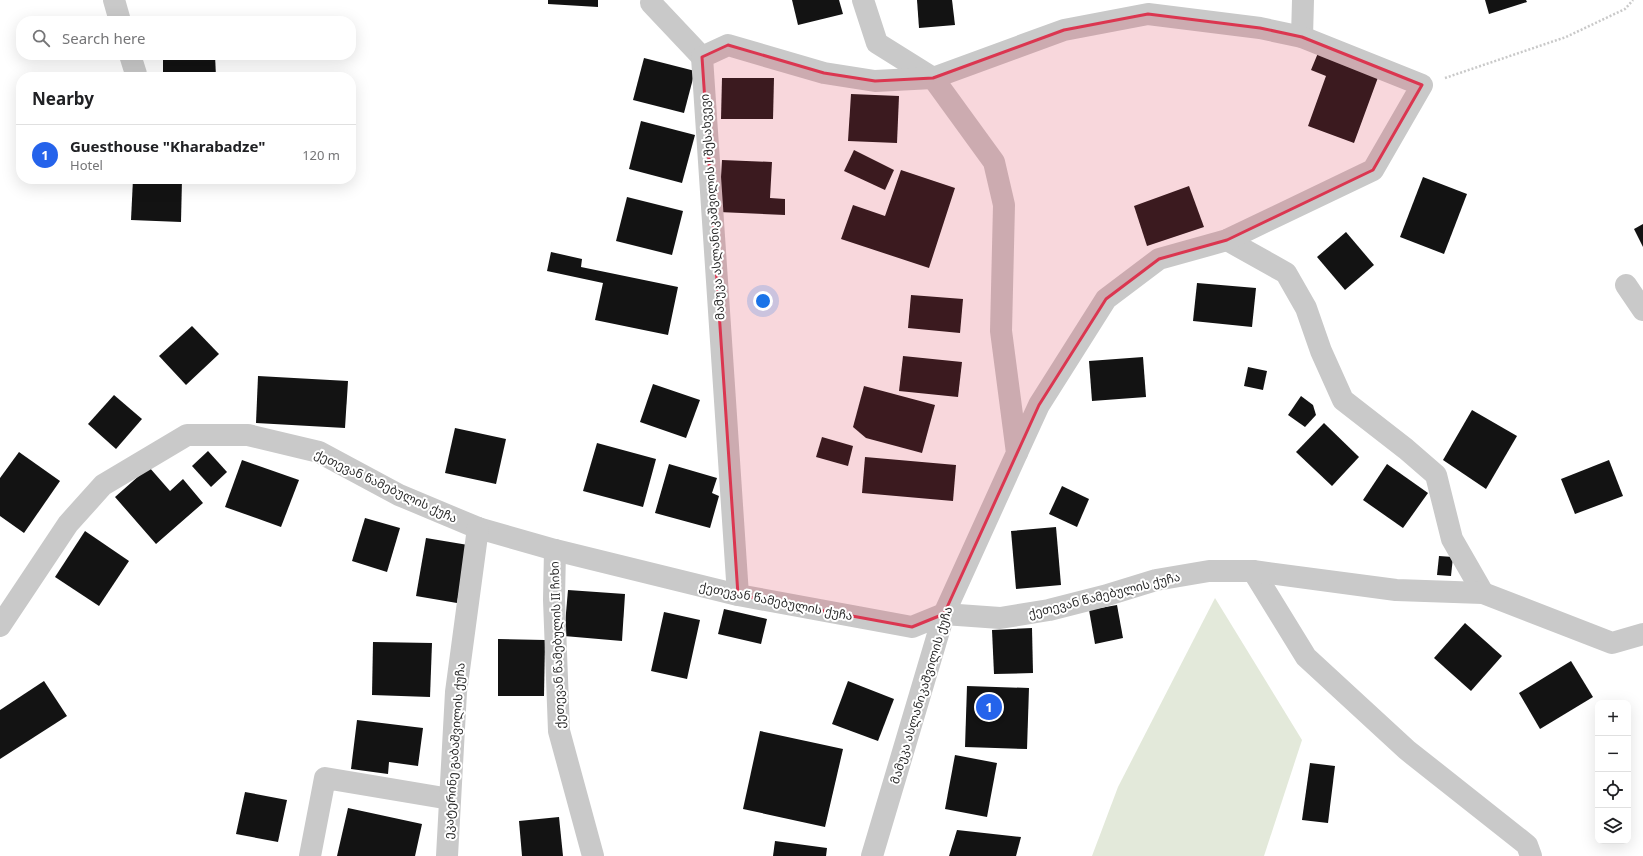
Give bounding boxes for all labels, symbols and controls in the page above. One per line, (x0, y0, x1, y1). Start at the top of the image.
search box (16, 16, 356, 60)
icon: search (30, 27, 52, 49)
text: Search here (62, 28, 145, 48)
text: Nearby (32, 87, 94, 110)
street label: მამუკა ასლანიკაშვილის I შესახვევი (696, 93, 728, 321)
text: Guesthouse "Kharabadze" (70, 136, 265, 156)
text: 1 (41, 146, 49, 164)
text: 120 m (302, 146, 340, 164)
text: Hotel (70, 156, 103, 174)
your location (753, 291, 773, 311)
street label: ქეთევან წამებულის ქუჩა (312, 445, 460, 527)
street label: ქეთევან წამებულის II ჩიხი (546, 561, 568, 729)
street label: ქეთევან წამებულის ქუჩა (1026, 568, 1182, 622)
street label: ქეთევან წამებულის ქუჩა (698, 578, 854, 624)
street label: მამუკა ასლანიკაშვილის ქუჩა (886, 604, 956, 786)
street label: ეკატერინე გაბაშვილის ქუჩა (439, 662, 469, 840)
pin: 1 (976, 692, 1002, 722)
map controls (1595, 700, 1631, 844)
button: + (1595, 700, 1631, 736)
button: − (1595, 736, 1631, 772)
button: locate (1595, 772, 1631, 808)
button: layers (1595, 808, 1631, 844)

